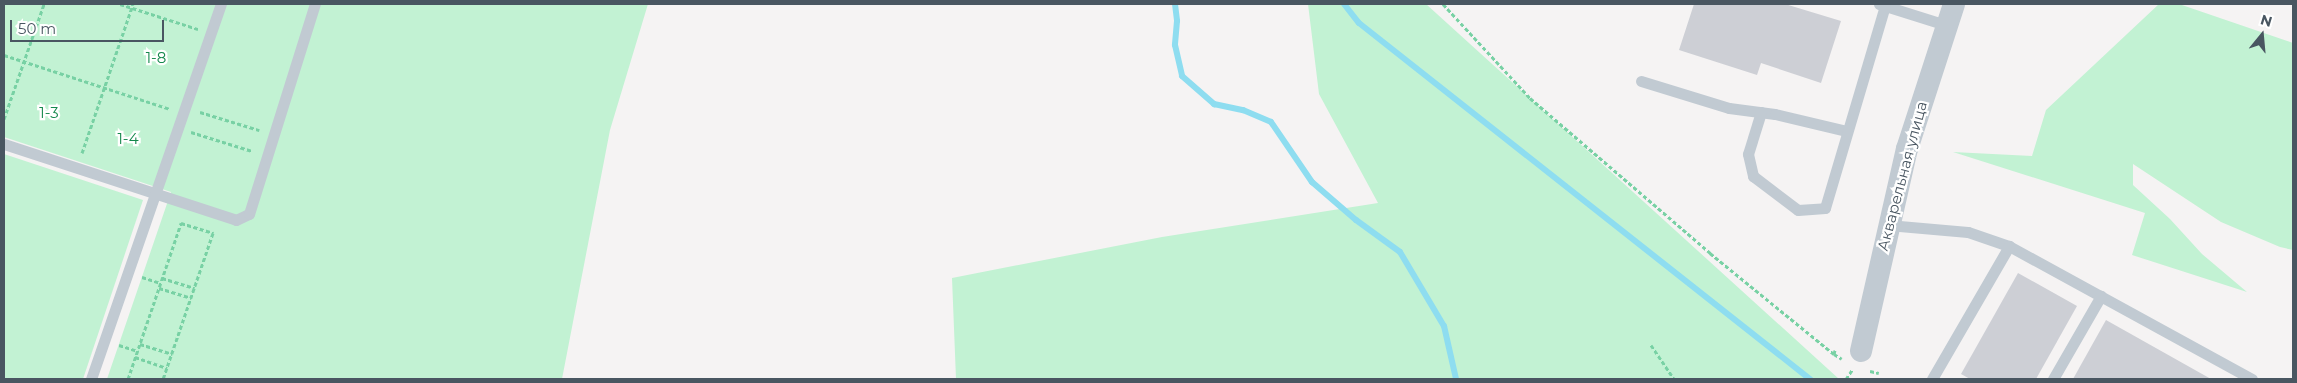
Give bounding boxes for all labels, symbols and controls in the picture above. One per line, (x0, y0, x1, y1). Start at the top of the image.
scale bar (12, 10, 166, 42)
north arrow (2237, 10, 2287, 60)
text: N (2258, 10, 2274, 31)
text: 50 m (18, 19, 56, 38)
park label: 1-8 (146, 49, 166, 67)
street label: Акварельная улица (1873, 99, 1931, 253)
park label: 1-3 (39, 104, 59, 122)
park label: 1-4 (117, 130, 139, 148)

